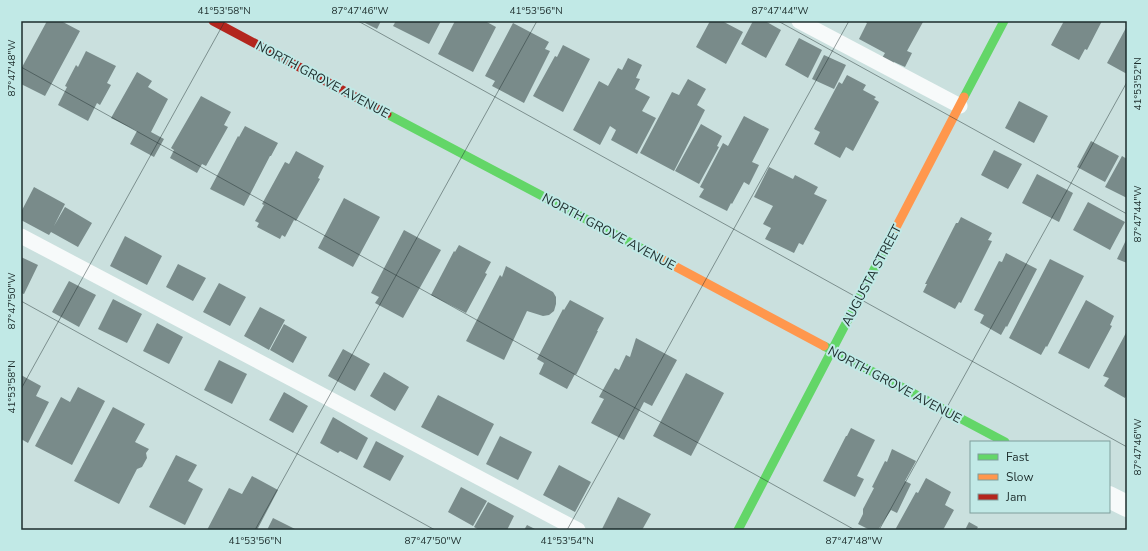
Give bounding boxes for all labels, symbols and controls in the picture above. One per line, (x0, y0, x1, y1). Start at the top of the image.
text: 41°53'58"N (197, 4, 251, 18)
text: 87°47'46"W (332, 4, 388, 18)
text: 41°53'56"N (509, 4, 563, 18)
text: 87°47'44"W (752, 4, 808, 18)
street label: NORTH GROVE AVENUE (253, 37, 392, 123)
text: 87°47'48"W (5, 40, 19, 96)
text: 41°53'52"N (1131, 57, 1145, 111)
text: 87°47'44"W (1131, 186, 1145, 242)
street label: NORTH GROVE AVENUE (539, 189, 678, 275)
street label: AUGUSTA STREET (838, 221, 906, 329)
text: 87°47'50"W (5, 273, 19, 329)
street label: NORTH GROVE AVENUE (825, 342, 964, 428)
text: 41°53'58"N (5, 360, 19, 414)
text: 87°47'46"W (1131, 419, 1145, 475)
legend (970, 441, 1110, 513)
text: Fast (1006, 449, 1029, 465)
text: Slow (1006, 469, 1034, 485)
text: Jam (1005, 489, 1027, 505)
text: 41°53'56"N (228, 534, 282, 548)
text: 87°47'50"W (405, 534, 461, 548)
text: 41°53'54"N (540, 534, 594, 548)
text: 87°47'48"W (826, 534, 882, 548)

